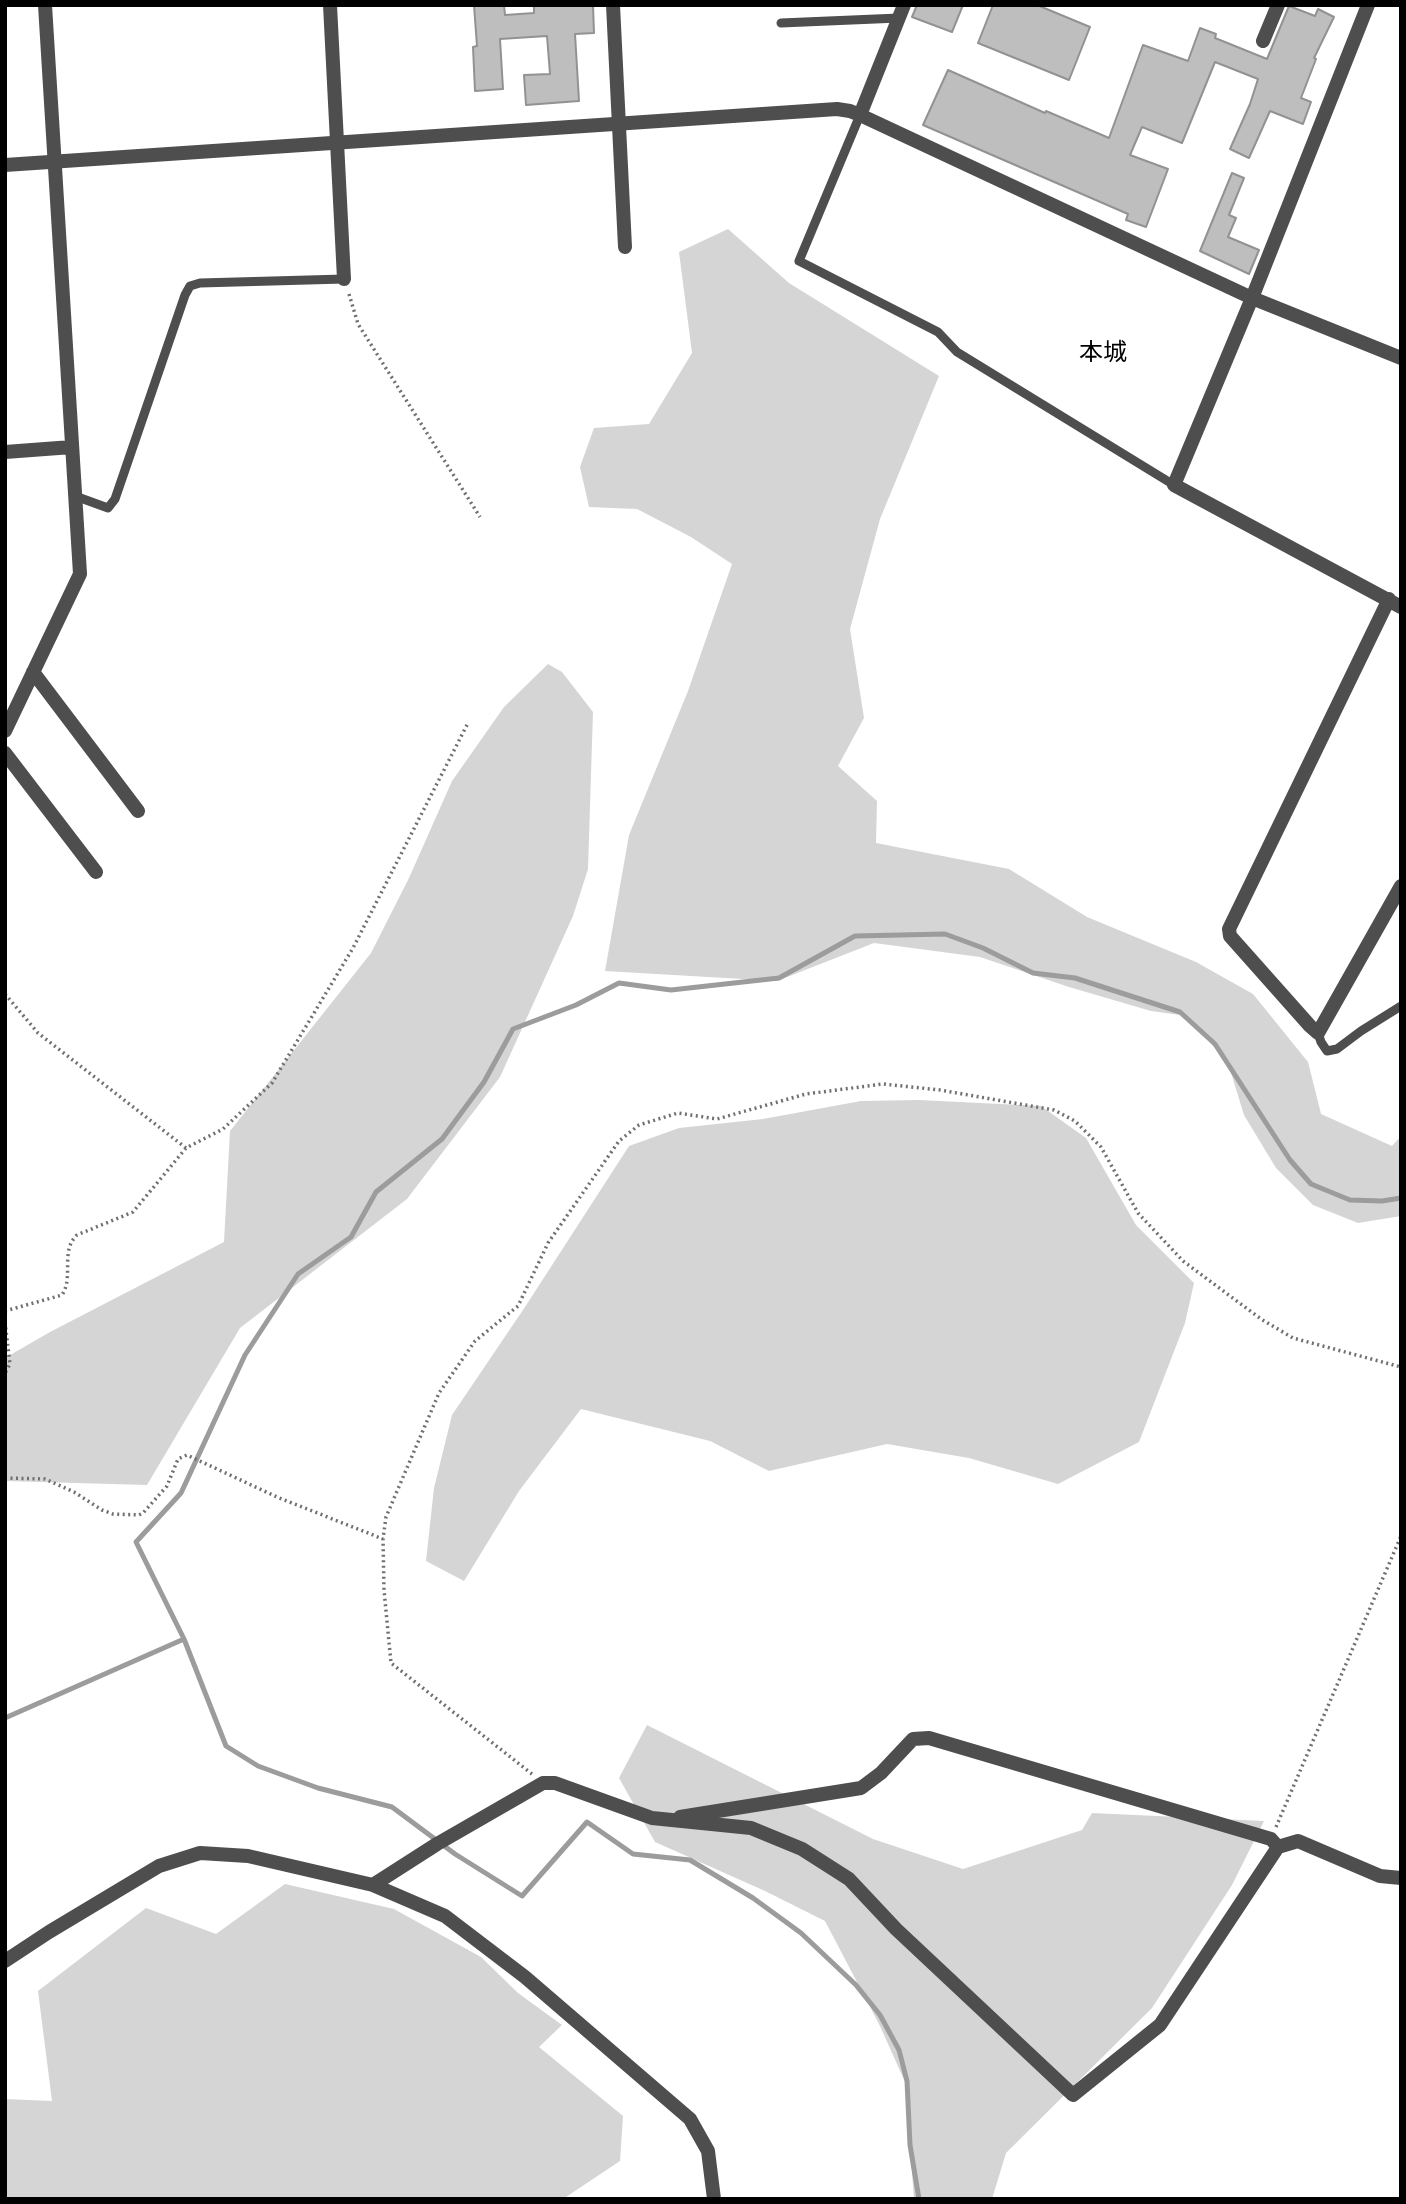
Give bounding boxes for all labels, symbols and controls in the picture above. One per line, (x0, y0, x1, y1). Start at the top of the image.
district label: 本城 (1079, 340, 1127, 368)

